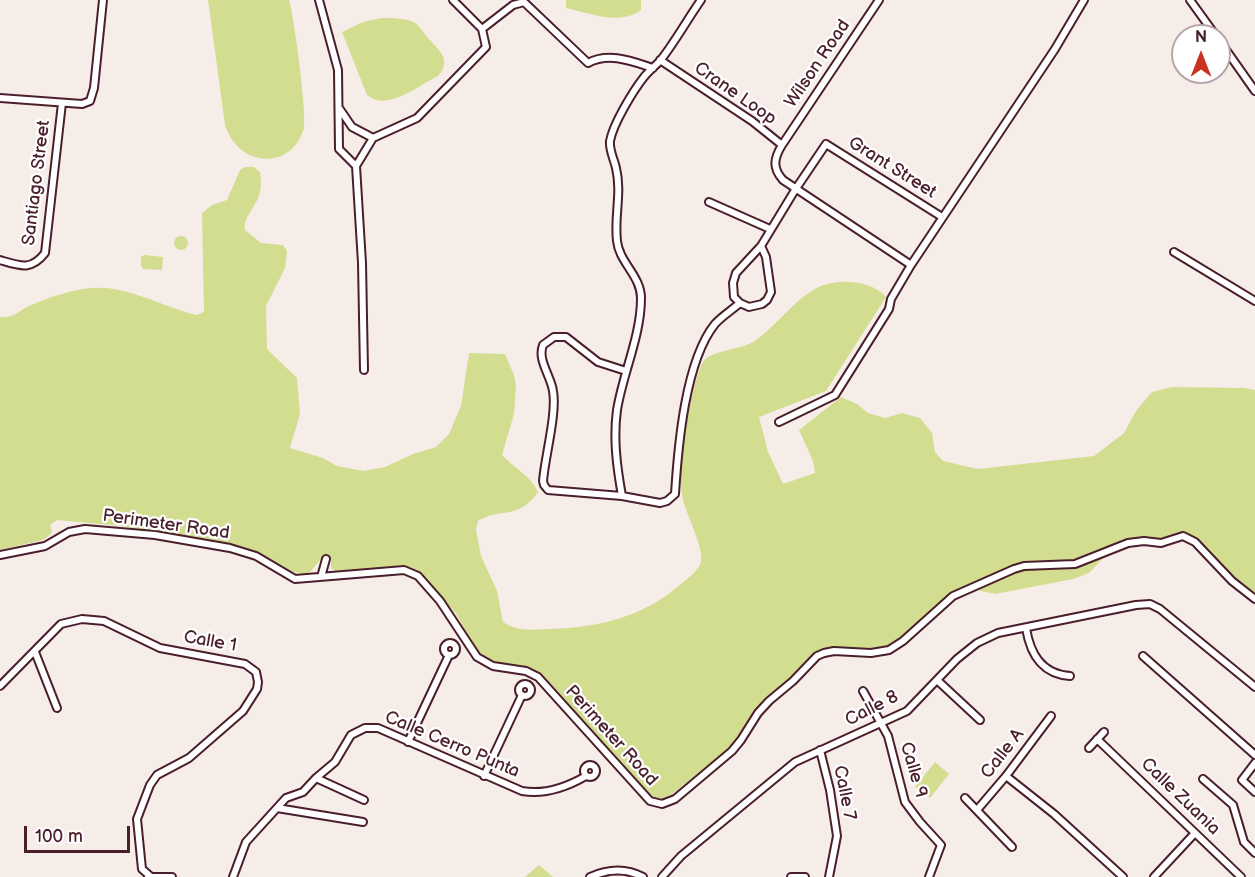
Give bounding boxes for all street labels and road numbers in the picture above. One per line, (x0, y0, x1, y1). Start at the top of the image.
street label: Wilson Road (781, 16, 855, 112)
street label: Crane Loop (690, 58, 780, 130)
street label: Santiago Street (19, 119, 55, 247)
street label: Grant Street (844, 132, 940, 204)
street label: Perimeter Road (101, 505, 231, 545)
street label: Calle 1 (182, 627, 238, 657)
street label: Perimeter Road (560, 681, 662, 791)
street label: Calle 8 (842, 686, 902, 732)
street label: Calle Cerro Punta (381, 707, 523, 783)
street label: Calle A (977, 725, 1029, 783)
street label: Calle 9 (895, 740, 931, 800)
street label: Calle Zuania (1136, 754, 1224, 840)
street label: Calle 7 (828, 764, 860, 822)

